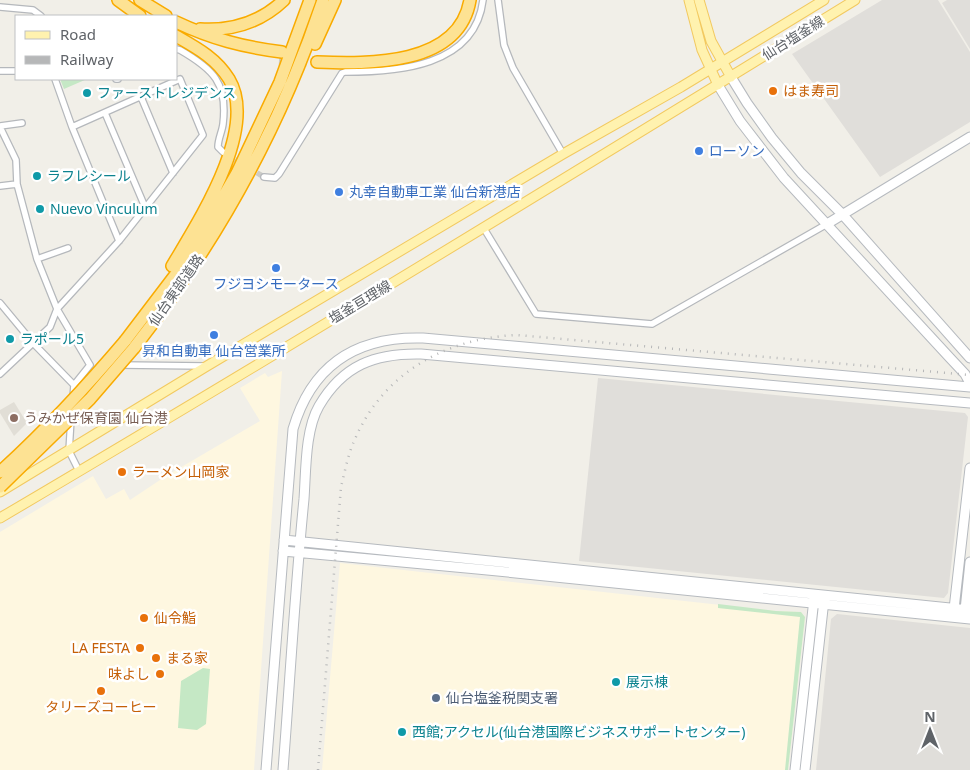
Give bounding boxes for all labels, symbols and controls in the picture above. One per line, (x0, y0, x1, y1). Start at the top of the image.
street label: 仙台塩釜線 (758, 11, 827, 64)
legend (15, 15, 178, 80)
text: Road (60, 24, 96, 44)
text: Railway (60, 49, 114, 69)
place label: はま寿司 (783, 81, 839, 100)
place label: ファーストレジデンス (97, 83, 236, 102)
marker: はま寿司 (767, 85, 779, 97)
marker: ファーストレジデンス (81, 87, 93, 99)
place label: ローソン (709, 141, 765, 160)
marker: ローソン (693, 145, 705, 157)
place label: ラフレシール (47, 166, 131, 185)
marker: ラフレシール (31, 170, 43, 182)
place label: 丸幸自動車工業 仙台新港店 (349, 182, 521, 201)
marker: 丸幸自動車工業 仙台新港店 (333, 186, 345, 198)
place label: Nuevo Vinculum (50, 199, 158, 218)
marker: Nuevo Vinculum (34, 203, 46, 215)
street label: 仙台東部道路 (144, 250, 207, 330)
marker: フジヨシモータース (270, 262, 282, 274)
place label: フジヨシモータース (213, 274, 339, 293)
street label: 塩釜亘理線 (325, 275, 395, 328)
place label: ラポール5 (20, 329, 84, 348)
marker: 昇和自動車 仙台営業所 (208, 329, 220, 341)
marker: ラポール5 (4, 333, 16, 345)
place label: 昇和自動車 仙台営業所 (142, 341, 286, 360)
place label: うみかぜ保育園 仙台港 (24, 408, 168, 427)
marker: うみかぜ保育園 仙台港 (8, 412, 20, 424)
place label: ラーメン山岡家 (132, 462, 229, 481)
marker: ラーメン山岡家 (116, 466, 128, 478)
place label: 仙令鮨 (154, 608, 196, 627)
marker: 仙令鮨 (138, 612, 150, 624)
place label: LA FESTA (72, 638, 130, 657)
marker: LA FESTA (134, 642, 146, 654)
place label: まる家 (166, 648, 208, 667)
marker: まる家 (150, 652, 162, 664)
place label: 味よし (108, 664, 150, 683)
marker: 味よし (154, 668, 166, 680)
place label: 展示棟 (626, 672, 668, 691)
marker: 展示棟 (610, 676, 622, 688)
marker: タリーズコーヒー (95, 685, 107, 697)
place label: 仙台塩釜税関支署 (446, 688, 558, 707)
marker: 仙台塩釜税関支署 (430, 692, 442, 704)
place label: タリーズコーヒー (45, 697, 157, 716)
north arrow (905, 705, 955, 755)
text: N (924, 707, 936, 726)
place label: 西館;アクセル(仙台港国際ビジネスサポートセンター) (412, 722, 745, 741)
marker: 西館;アクセル(仙台港国際ビジネスサポートセンター) (396, 726, 408, 738)

